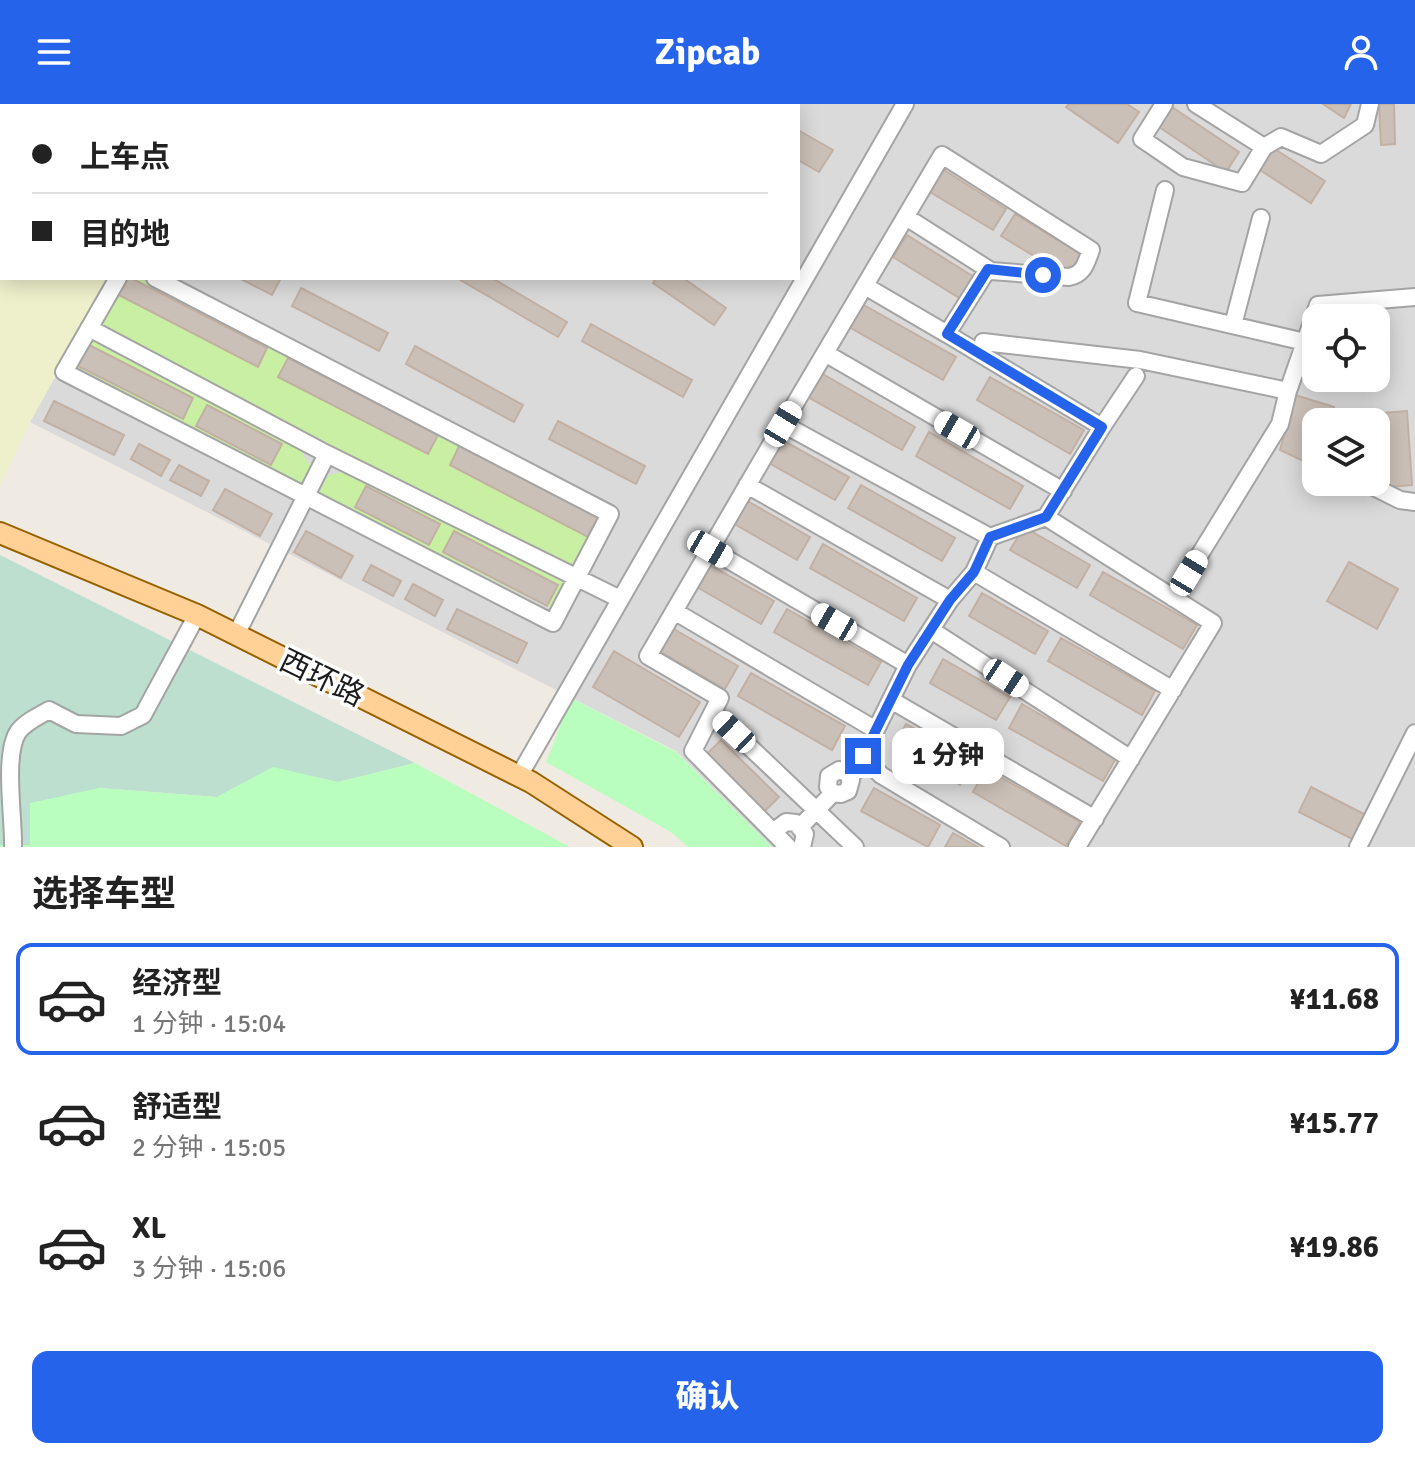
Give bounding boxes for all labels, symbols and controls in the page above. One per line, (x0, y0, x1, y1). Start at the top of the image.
icon: menu (32, 30, 76, 74)
text: Zipcab (655, 30, 760, 75)
icon: person (1339, 30, 1383, 74)
text: 上车点 (80, 139, 170, 176)
text: 目的地 (80, 216, 170, 253)
route start (1025, 257, 1061, 293)
map controls (1302, 304, 1390, 496)
button: locate (1302, 304, 1390, 392)
car (760, 397, 806, 451)
car (930, 408, 984, 452)
button: layers (1302, 408, 1390, 496)
car (683, 527, 737, 571)
car (1166, 546, 1212, 600)
car (807, 600, 861, 644)
street label: 西环路 (273, 642, 370, 715)
car (979, 655, 1033, 701)
car (708, 707, 760, 757)
callout: 1 分钟 (891, 728, 1003, 784)
route end (845, 738, 881, 774)
text: 1 分钟 (912, 740, 984, 772)
text: 选择车型 (32, 872, 176, 917)
icon: car (36, 963, 108, 1035)
text: 经济型 (132, 965, 222, 1002)
text: ¥11.68 (1289, 981, 1379, 1018)
text: 1 分钟 · 15:04 (132, 1008, 286, 1040)
icon: car (36, 1087, 108, 1159)
text: 舒适型 (132, 1089, 222, 1126)
text: ¥15.77 (1289, 1105, 1379, 1142)
text: 2 分钟 · 15:05 (132, 1132, 286, 1164)
text: XL (132, 1210, 166, 1247)
icon: car (36, 1211, 108, 1283)
text: ¥19.86 (1289, 1229, 1379, 1266)
text: 3 分钟 · 15:06 (132, 1253, 286, 1285)
button: 确认 (32, 1351, 1383, 1443)

